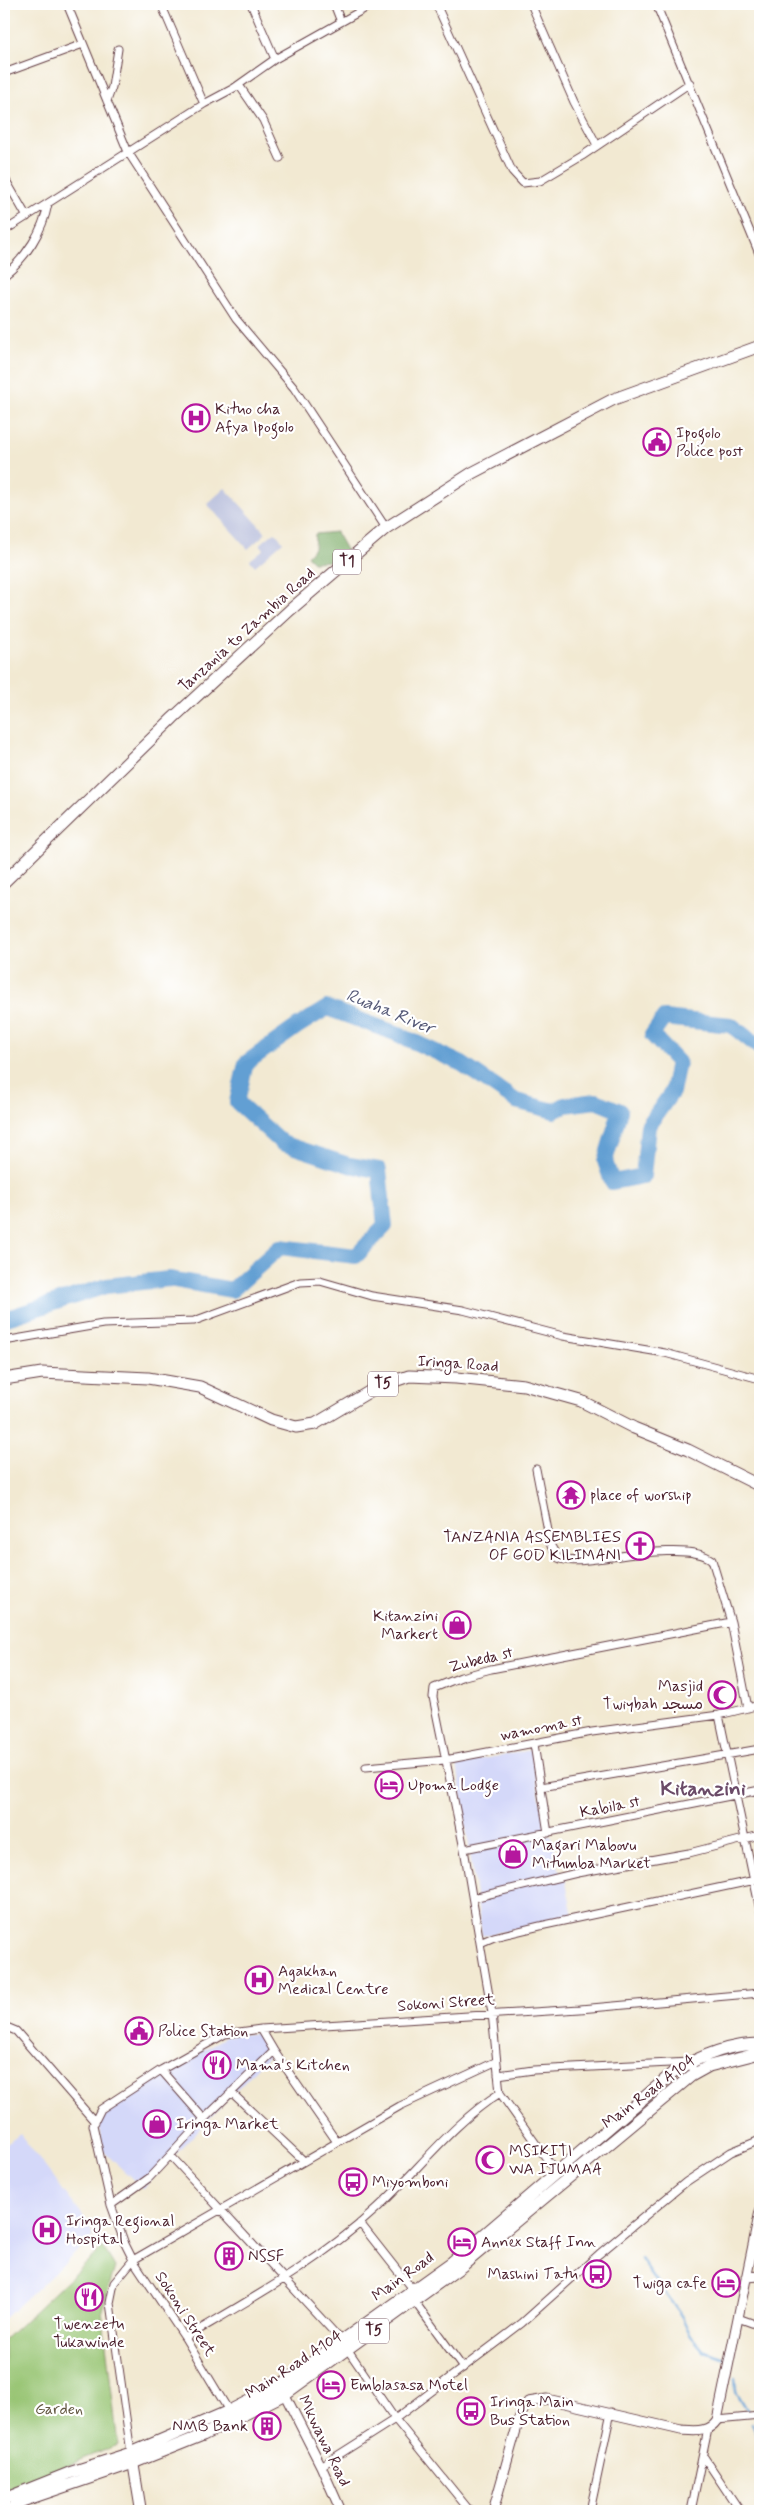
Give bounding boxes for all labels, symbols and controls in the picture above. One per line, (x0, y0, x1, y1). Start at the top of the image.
place label: Kituo cha Afya Ipogolo (215, 399, 294, 439)
hospital icon: Kituo cha Afya Ipogolo (181, 403, 211, 433)
place label: Ipogolo Police post (676, 423, 743, 462)
public building icon: Ipogolo Police post (642, 427, 672, 457)
road number: T1 (333, 550, 361, 574)
street label: Tanzania to Zambia Road (174, 563, 320, 697)
water label: Ruaha River (342, 983, 440, 1041)
street label: Iringa Road (417, 1351, 499, 1378)
road number: T5 (368, 1372, 398, 1396)
temple icon: place of worship (556, 1480, 586, 1510)
place label: place of worship (590, 1485, 692, 1506)
place label: TANZANIA ASSEMBLIES OF GOD KILIMANI (443, 1527, 621, 1566)
church icon: TANZANIA ASSEMBLIES OF GOD KILIMANI (625, 1531, 655, 1561)
place label: Kitanzini Markert (373, 1606, 438, 1645)
shop icon: Kitanzini Markert (442, 1610, 472, 1640)
street label: Zubeda st (447, 1642, 515, 1678)
place label: Masjid Twiybah مسجد (603, 1676, 703, 1715)
mosque icon: Masjid Twiybah مسجد (707, 1680, 737, 1710)
street label: wamoma st (498, 1710, 584, 1746)
hotel icon: Upoma Lodge (374, 1770, 404, 1800)
place label: Upoma Lodge (408, 1775, 499, 1797)
district label: Kitanzini (660, 1775, 746, 1803)
street label: Kabila st (578, 1791, 642, 1823)
place label: Magari Mabovu Mitumba Market (532, 1835, 651, 1874)
shop icon: Magari Mabovu Mitumba Market (498, 1839, 528, 1869)
place label: Agakhan Medical Centre (278, 1961, 388, 2000)
hospital icon: Agakhan Medical Centre (244, 1965, 274, 1995)
street label: Sokoni Street (397, 1989, 496, 2017)
public building icon: Police Station (124, 2016, 154, 2046)
place label: Police Station (158, 2021, 248, 2042)
restaurant icon: Mama's Kitchen (202, 2050, 232, 2080)
street label: Main Road A104 (598, 2050, 700, 2134)
place label: Mama's Kitchen (236, 2055, 350, 2076)
shop icon: Iringa Market (142, 2109, 172, 2139)
place label: Iringa Market (176, 2114, 279, 2136)
place label: MSIKITI WA IJUMAA (509, 2141, 602, 2180)
mosque icon: MSIKITI WA IJUMAA (475, 2145, 505, 2175)
bus stop icon: Miyomboni (338, 2167, 368, 2197)
place label: Miyomboni (372, 2172, 449, 2193)
place label: Iringa Regional Hospital (66, 2211, 174, 2250)
hospital icon: Iringa Regional Hospital (32, 2215, 62, 2245)
hotel icon: Annex Staff Inn (447, 2227, 477, 2257)
place label: Annex Staff Inn (481, 2232, 597, 2253)
building icon: NSSF (214, 2241, 244, 2271)
place label: NSSF (248, 2246, 284, 2267)
street label: Main Road (368, 2247, 438, 2307)
bus stop icon: Mashini Tatu (582, 2259, 612, 2289)
place label: Mashini Tatu (487, 2264, 579, 2285)
street label: Sokoni Street (150, 2268, 221, 2361)
hotel icon: Twiga cafe (711, 2268, 741, 2298)
place label: Twiga cafe (633, 2273, 707, 2295)
restaurant icon: Twenzetu Tukawinde (74, 2282, 104, 2312)
place label: Twenzetu Tukawinde (53, 2314, 125, 2353)
road number: T5 (359, 2318, 389, 2344)
street label: Main Road A104 (241, 2326, 347, 2404)
hotel icon: Emblasasa Motel (316, 2370, 346, 2400)
place label: Emblasasa Motel (350, 2375, 468, 2396)
street label: Mkwawa Road (293, 2392, 355, 2490)
place label: Iringa Main Bus Station (490, 2392, 574, 2431)
bus stop icon: Iringa Main Bus Station (456, 2396, 486, 2426)
park label: Garden (35, 2399, 83, 2420)
building icon: NMB Bank (252, 2411, 282, 2441)
place label: NMB Bank (172, 2416, 248, 2437)

